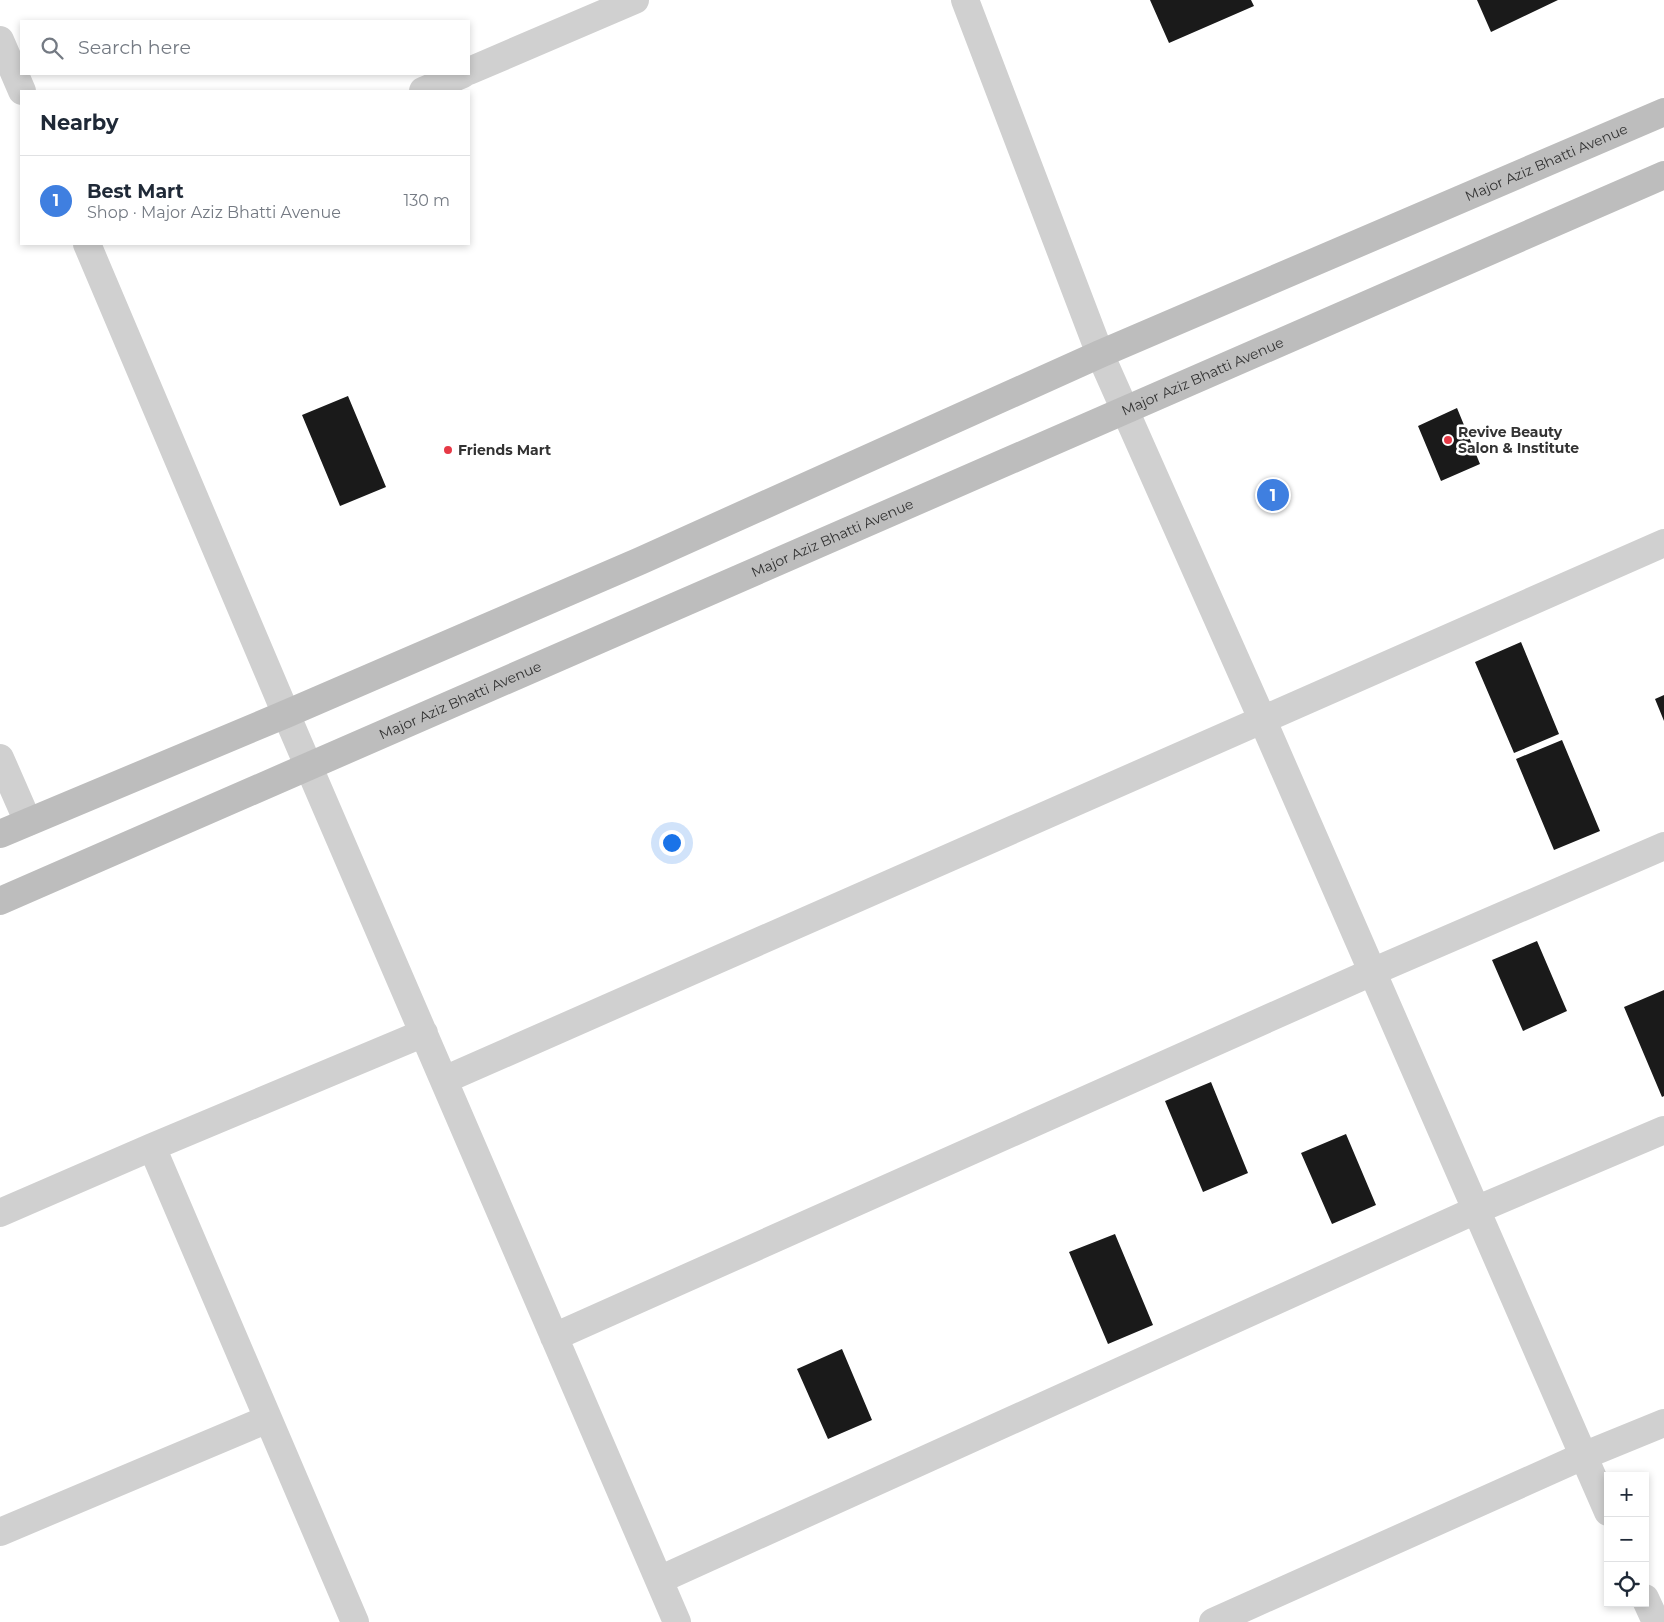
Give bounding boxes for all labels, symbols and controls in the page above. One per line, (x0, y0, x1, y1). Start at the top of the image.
search box (20, 20, 470, 75)
icon: search (38, 34, 66, 62)
text: Search here (78, 36, 191, 59)
text: Nearby (40, 110, 119, 135)
street label: Major Aziz Bhatti Avenue (1462, 120, 1630, 205)
text: Best Mart (87, 180, 184, 203)
text: 1 (53, 191, 59, 210)
text: 130 m (403, 191, 450, 210)
text: Shop · Major Aziz Bhatti Avenue (87, 203, 341, 222)
street label: Major Aziz Bhatti Avenue (1119, 333, 1286, 420)
place label: Revive Beauty Salon & Institute (1458, 423, 1579, 457)
marker: Revive Beauty Salon & Institute (1442, 434, 1454, 446)
place label: Friends Mart (458, 441, 551, 459)
marker: Friends Mart (442, 444, 454, 456)
pin: 1 (1257, 476, 1289, 514)
street label: Major Aziz Bhatti Avenue (748, 495, 916, 581)
street label: Major Aziz Bhatti Avenue (376, 657, 544, 744)
your location (659, 830, 685, 856)
map controls (1604, 1472, 1649, 1607)
button: + (1604, 1472, 1649, 1517)
button: − (1604, 1517, 1649, 1562)
button: locate (1604, 1562, 1649, 1607)

